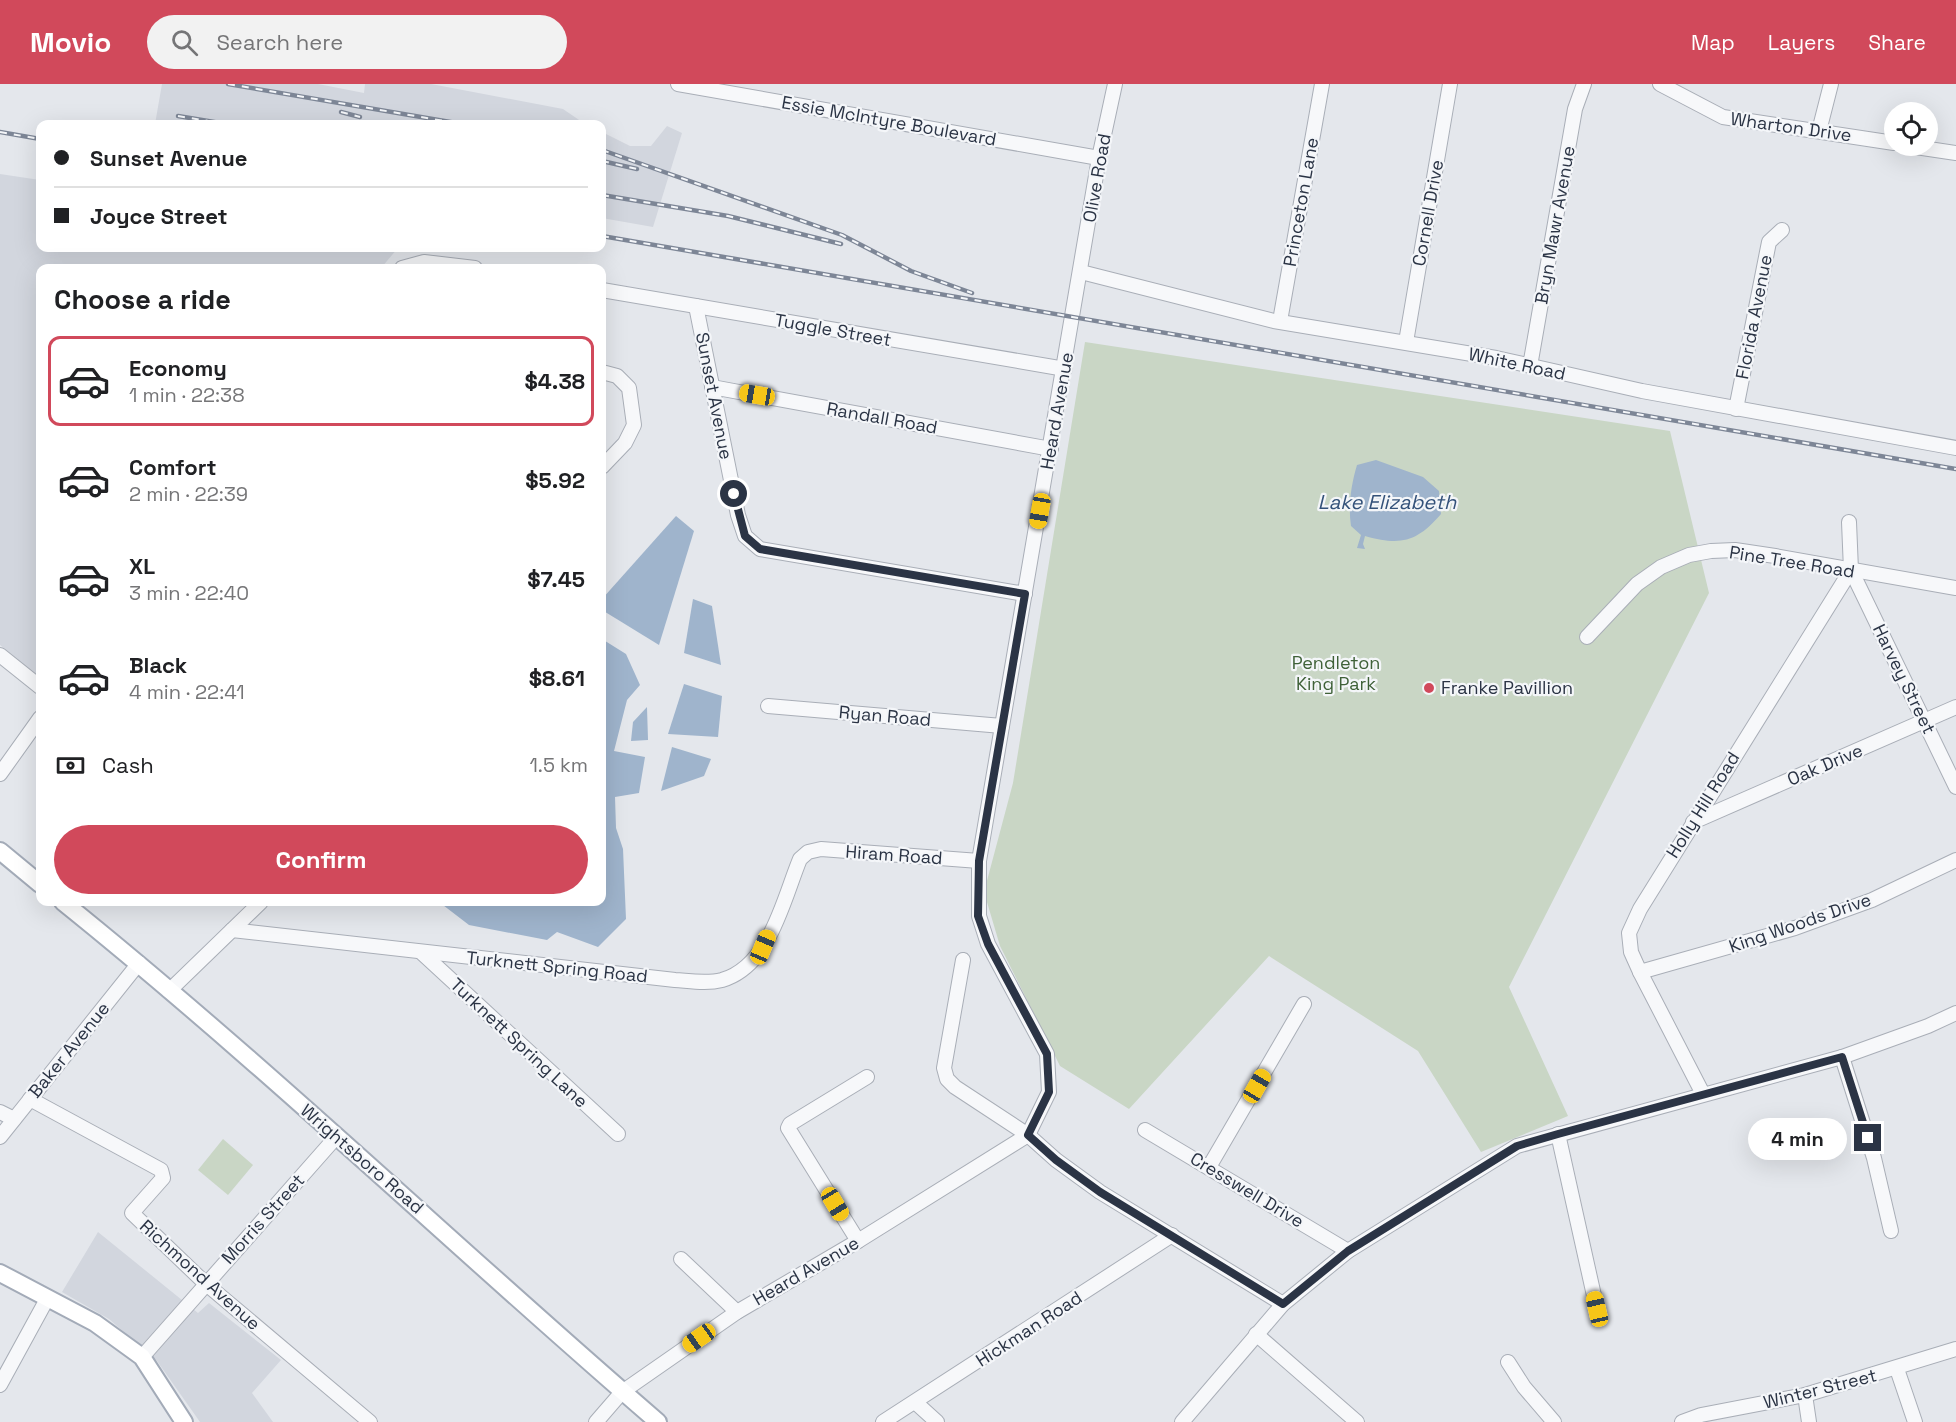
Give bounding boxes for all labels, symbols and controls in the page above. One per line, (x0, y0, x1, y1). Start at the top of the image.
search box (147, 15, 567, 69)
text: Movio (30, 24, 111, 60)
icon: search (168, 26, 201, 59)
text: Search here (216, 28, 343, 56)
text: Map (1691, 29, 1735, 56)
text: Layers (1768, 29, 1835, 56)
text: Share (1868, 29, 1926, 56)
street label: Essie McIntyre Boulevard (780, 90, 998, 151)
map controls (1884, 102, 1938, 156)
button: locate (1884, 102, 1938, 156)
street label: Wharton Drive (1729, 107, 1853, 146)
street label: Olive Road (1077, 132, 1116, 224)
street label: Princeton Lane (1278, 136, 1323, 268)
text: Sunset Avenue (90, 144, 247, 172)
street label: Bryn Mawr Avenue (1529, 144, 1580, 306)
street label: Cornell Drive (1407, 158, 1448, 268)
text: Joyce Street (90, 202, 228, 230)
street label: Florida Avenue (1730, 253, 1777, 381)
text: Choose a ride (54, 282, 231, 317)
street label: Tuggle Street (773, 308, 893, 351)
street label: Sunset Avenue (691, 330, 738, 461)
street label: White Road (1466, 342, 1568, 385)
street label: Heard Avenue (1035, 350, 1078, 471)
icon: car (57, 354, 111, 408)
text: Economy (129, 354, 227, 382)
text: $4.38 (525, 367, 585, 395)
text: 1 min · 22:38 (129, 382, 245, 408)
car (738, 383, 776, 407)
street label: Randall Road (825, 396, 939, 439)
icon: car (57, 453, 111, 507)
text: Comfort (129, 453, 217, 481)
text: $5.92 (525, 466, 585, 494)
route start (720, 480, 747, 507)
text: 2 min · 22:39 (129, 481, 248, 507)
water label: Lake Elizabeth (1318, 489, 1457, 515)
car (1028, 492, 1052, 530)
street label: Pine Tree Road (1728, 540, 1857, 583)
icon: car (57, 552, 111, 606)
text: XL (129, 552, 155, 580)
text: $7.45 (527, 565, 585, 593)
text: 3 min · 22:40 (129, 580, 249, 606)
street label: Harvey Street (1868, 620, 1941, 738)
icon: car (57, 651, 111, 705)
text: Black (129, 651, 187, 679)
park label: Pendleton King Park (1292, 651, 1380, 695)
text: $8.61 (529, 664, 585, 692)
place label: Franke Pavillion (1441, 676, 1573, 699)
text: 4 min · 22:41 (129, 679, 245, 705)
marker: Franke Pavillion (1422, 681, 1436, 695)
street label: Ryan Road (838, 700, 932, 731)
street label: Oak Drive (1784, 738, 1866, 791)
street label: Holly Hill Road (1661, 747, 1744, 862)
icon: cash (54, 749, 87, 782)
text: Cash (102, 751, 154, 779)
text: 1.5 km (530, 752, 588, 778)
button: Confirm (54, 825, 588, 894)
street label: Hiram Road (845, 840, 943, 869)
street label: King Woods Drive (1726, 887, 1874, 958)
car (748, 927, 778, 967)
street label: Turknett Spring Road (465, 946, 649, 987)
street label: Turknett Spring Lane (446, 973, 593, 1112)
street label: Baker Avenue (23, 997, 114, 1102)
car (1240, 1066, 1274, 1106)
street label: Wrightsboro Road (296, 1099, 429, 1219)
callout: 4 min (1748, 1117, 1847, 1159)
route end (1854, 1124, 1881, 1151)
text: 4 min (1771, 1126, 1824, 1152)
street label: Cresswell Drive (1186, 1147, 1308, 1233)
street label: Morris Street (216, 1169, 309, 1269)
car (818, 1184, 852, 1224)
street label: Richmond Avenue (135, 1214, 266, 1335)
street label: Heard Avenue (749, 1231, 863, 1310)
street label: Hickman Road (971, 1286, 1086, 1372)
car (1584, 1289, 1610, 1329)
car (679, 1320, 719, 1356)
street label: Winter Street (1761, 1363, 1879, 1414)

